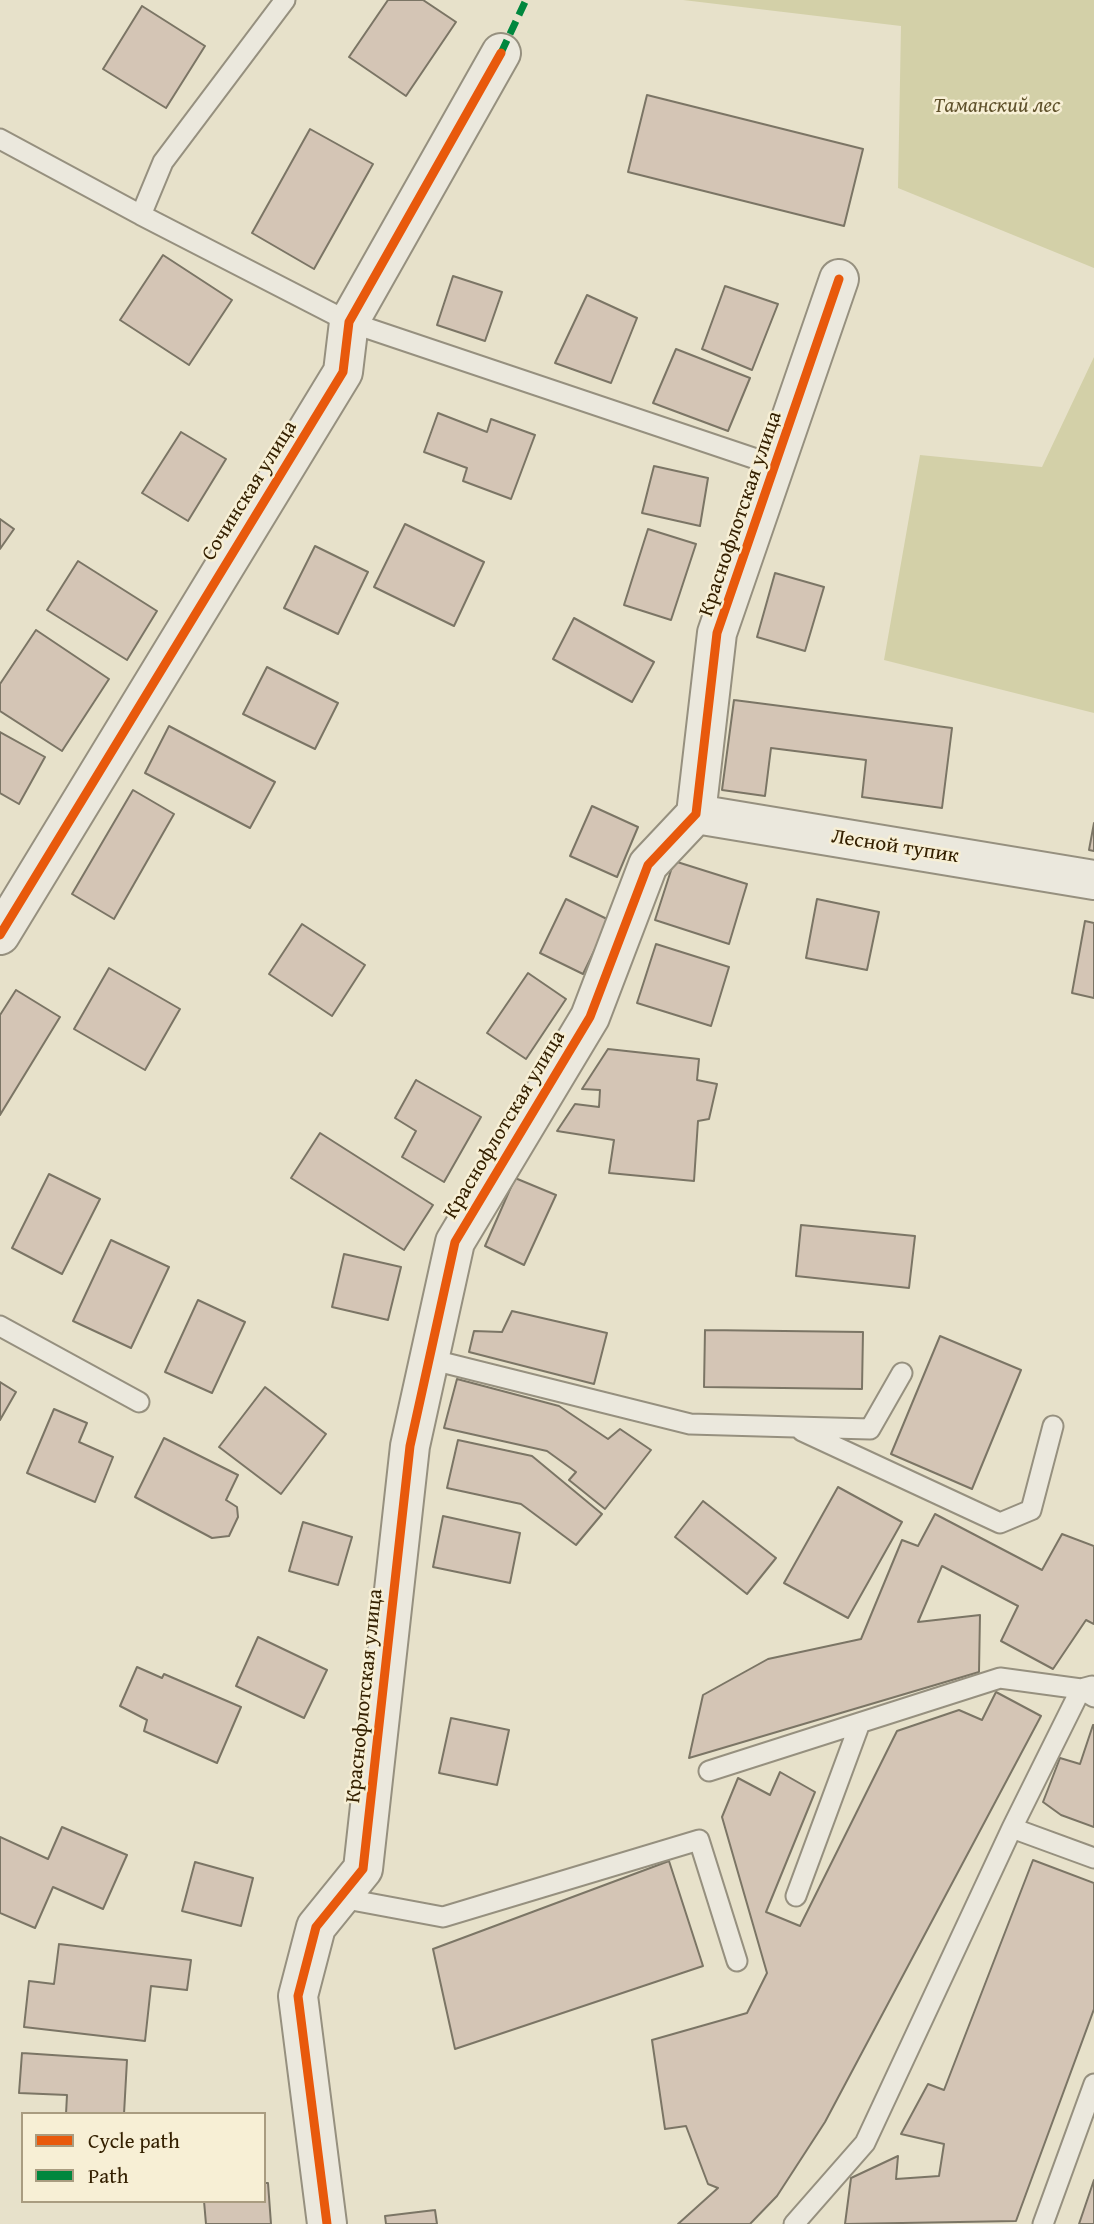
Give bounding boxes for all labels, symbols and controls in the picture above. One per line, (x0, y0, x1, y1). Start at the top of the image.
park label: Таманский лес (934, 94, 1060, 120)
street label: Краснофлотская улица (694, 408, 788, 620)
street label: Сочинская улица (197, 416, 303, 566)
street label: Лесной тупик (829, 824, 961, 870)
street label: Краснофлотская улица (439, 1026, 571, 1224)
street label: Краснофлотская улица (341, 1588, 389, 1804)
legend (21, 2112, 266, 2203)
text: Cycle path (88, 2125, 180, 2156)
text: Path (88, 2160, 128, 2191)

